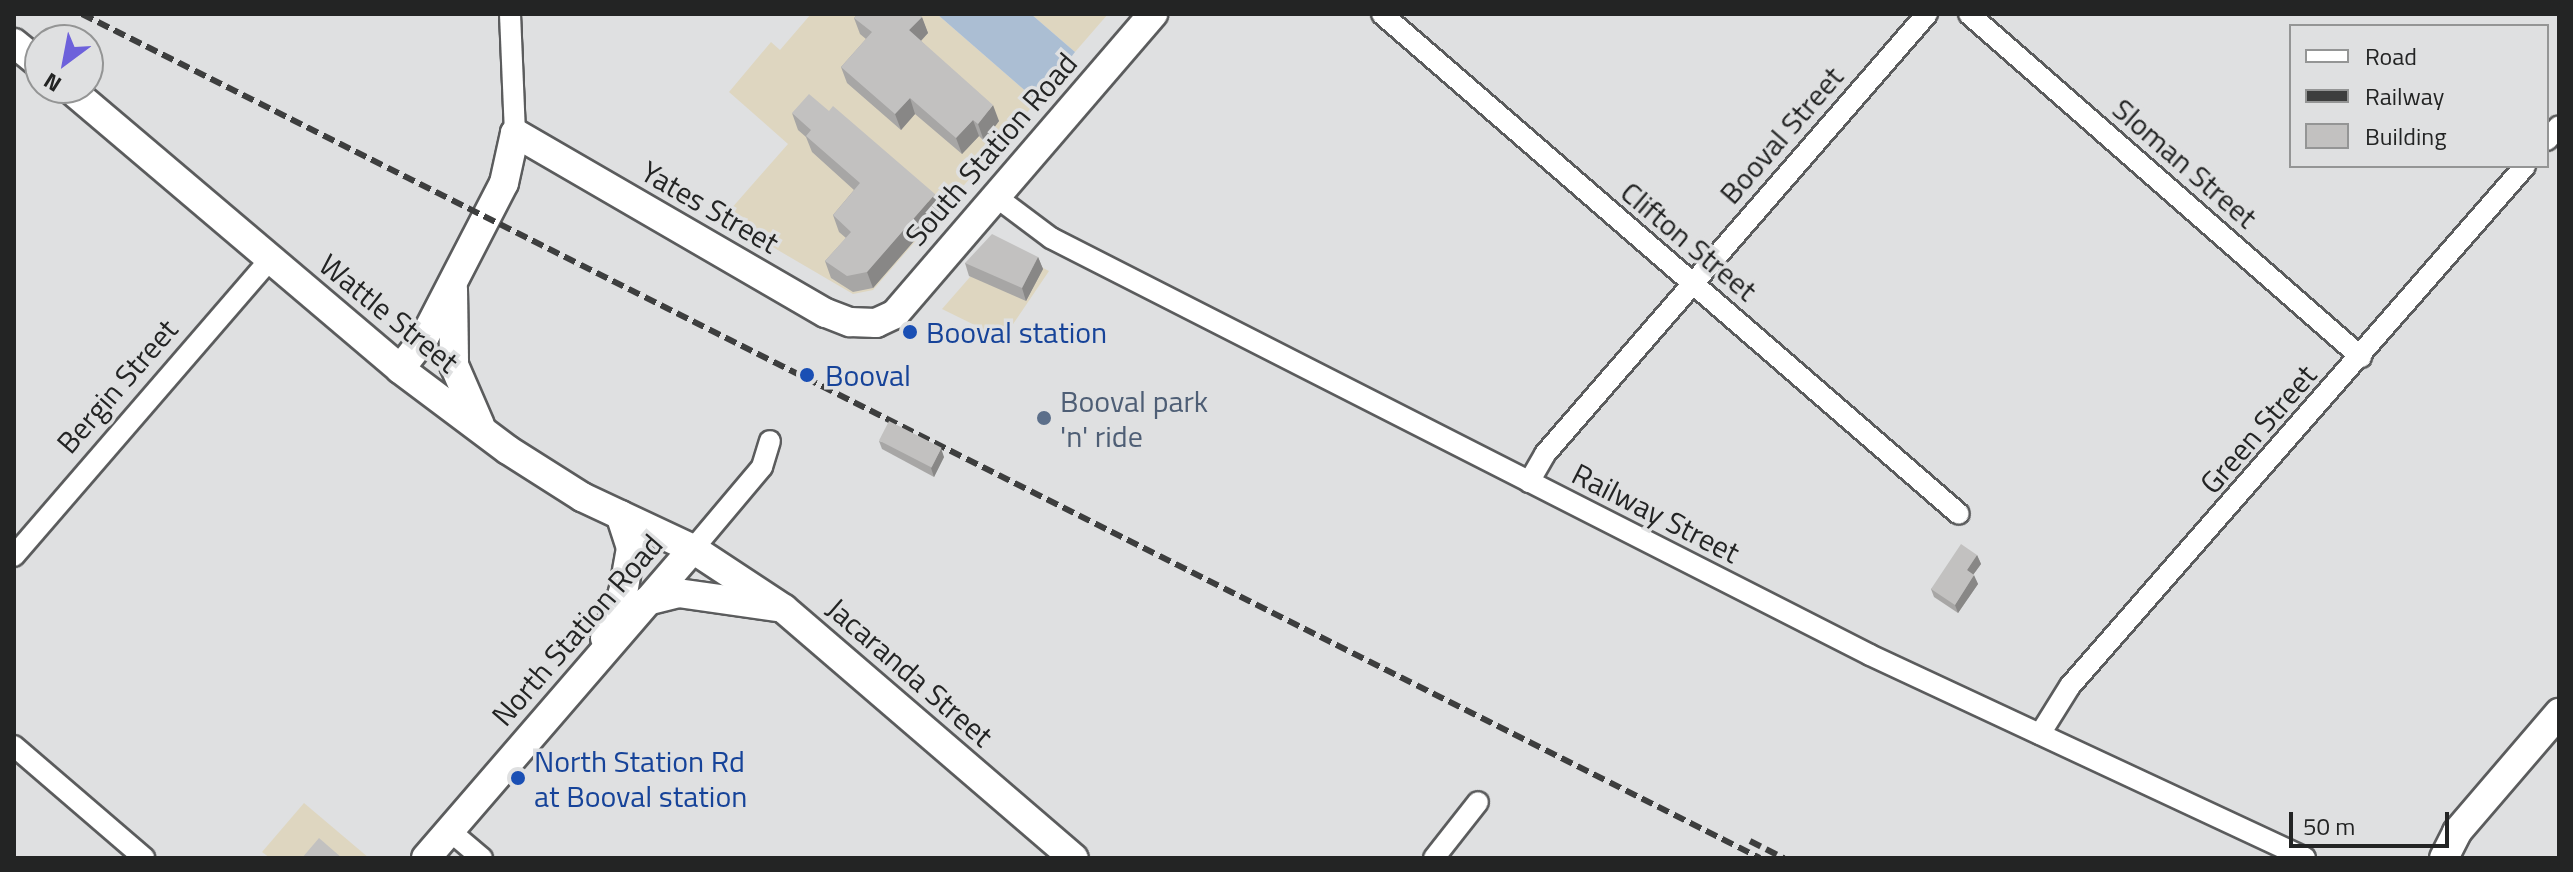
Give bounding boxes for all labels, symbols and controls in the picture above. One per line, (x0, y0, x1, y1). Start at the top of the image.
north arrow (24, 24, 104, 104)
legend (2289, 24, 2549, 168)
text: Road (2365, 38, 2417, 74)
street label: South Station Road (898, 45, 1084, 253)
street label: Booval Street (1712, 59, 1850, 211)
text: N (37, 64, 68, 101)
text: Railway (2365, 78, 2444, 114)
street label: Sloman Street (2106, 91, 2264, 235)
text: Building (2365, 118, 2447, 154)
street label: Yates Street (635, 153, 785, 261)
street label: Clifton Street (1614, 174, 1764, 308)
street label: Wattle Street (312, 246, 466, 380)
street label: Bergin Street (49, 312, 185, 460)
place label: Booval station (926, 314, 1107, 350)
marker: Booval station (901, 323, 919, 341)
place label: Booval (825, 357, 911, 393)
street label: Green Street (2192, 357, 2324, 501)
marker: Booval (796, 364, 818, 386)
place label: Booval park 'n' ride (1060, 383, 1208, 454)
marker: Booval park 'n' ride (1035, 409, 1053, 427)
street label: Railway Street (1566, 455, 1746, 571)
street label: North Station Road (484, 527, 670, 733)
street label: Jacaranda Street (820, 590, 1000, 754)
place label: North Station Rd at Booval station (534, 743, 747, 814)
marker: North Station Rd at Booval station (509, 769, 527, 787)
scale bar (2293, 796, 2453, 846)
text: 50 m (2303, 808, 2355, 844)

